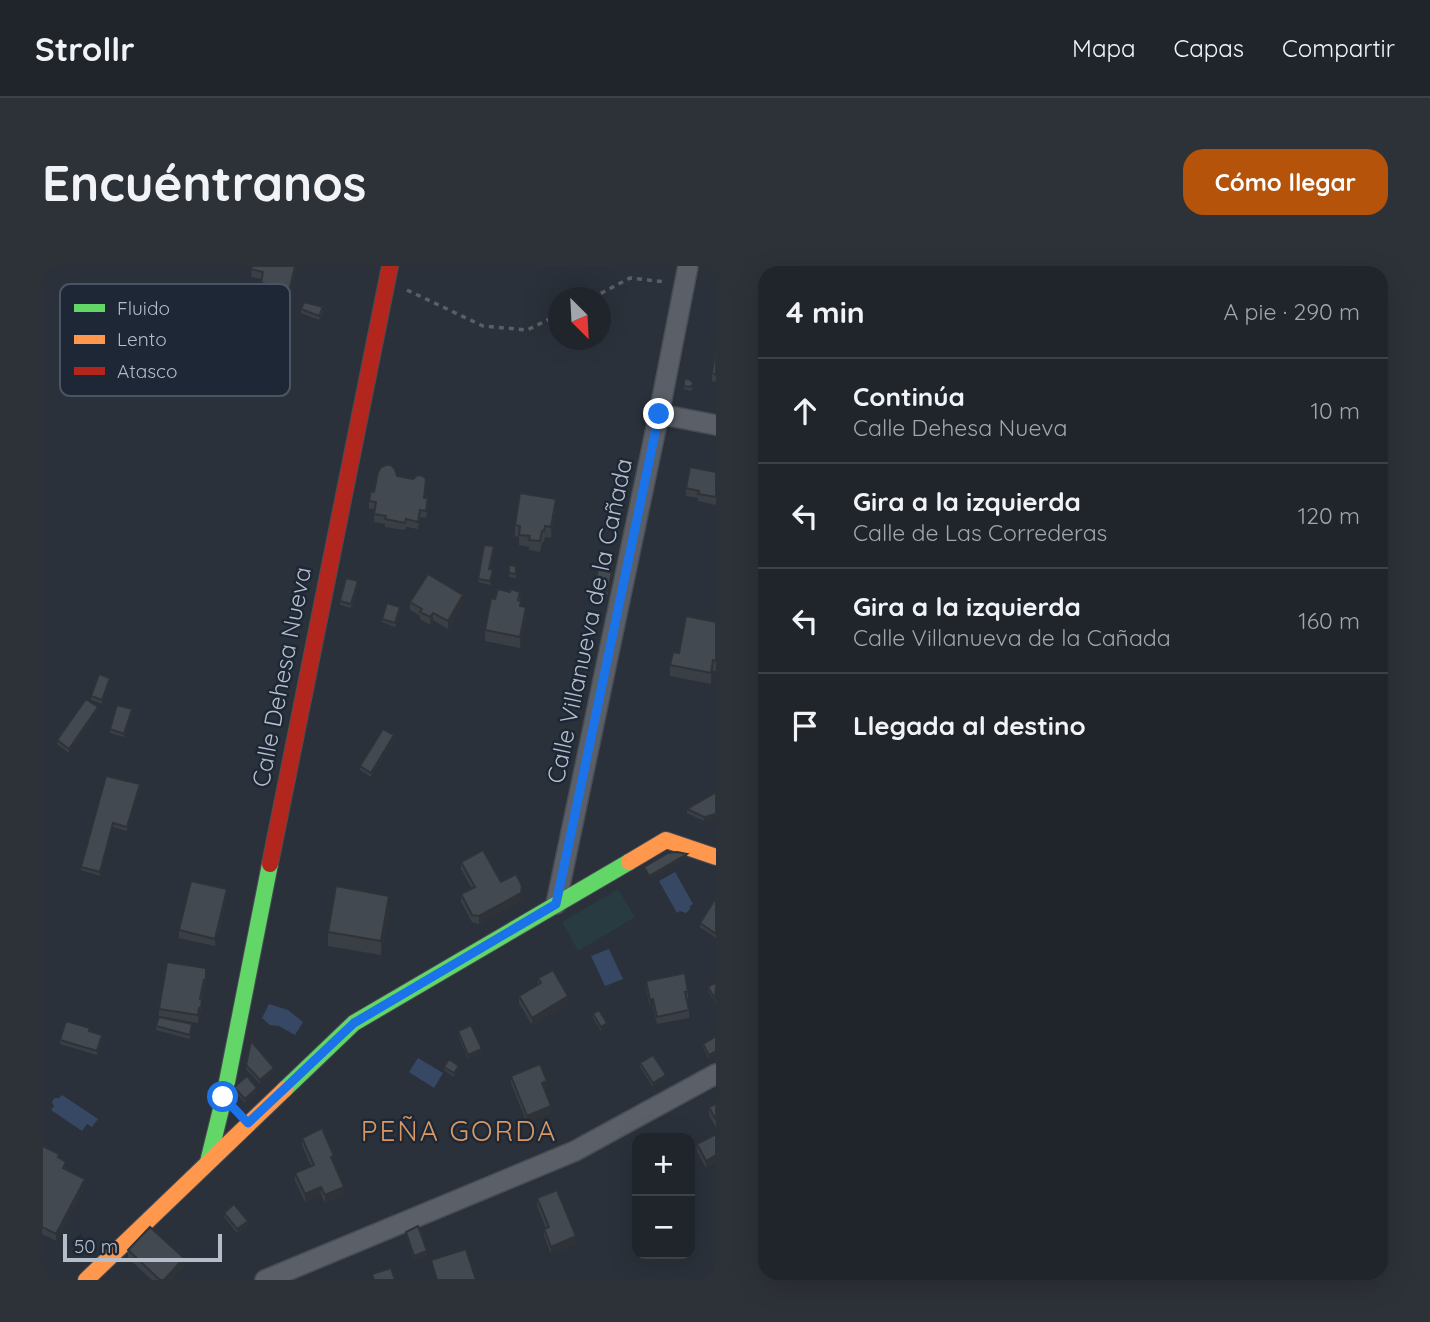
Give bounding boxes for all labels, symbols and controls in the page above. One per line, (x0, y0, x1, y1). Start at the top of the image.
text: Strollr (35, 28, 135, 69)
text: Mapa (1072, 33, 1136, 63)
text: Capas (1174, 33, 1244, 63)
text: Compartir (1282, 33, 1395, 63)
button: Cómo llegar (1183, 149, 1388, 215)
text: Encuéntranos (42, 152, 366, 213)
legend (60, 284, 290, 396)
north arrow (548, 287, 611, 350)
text: 4 min (786, 293, 865, 331)
text: Fluido (117, 296, 170, 320)
text: A pie · 290 m (1223, 297, 1360, 326)
text: Lento (117, 327, 167, 351)
text: Atasco (117, 359, 177, 383)
text: Continúa (853, 380, 965, 413)
icon: ahead (786, 392, 824, 430)
text: 10 m (1311, 396, 1360, 425)
route end (643, 398, 674, 429)
text: Calle Dehesa Nueva (853, 413, 1067, 442)
street label: Calle Villanueva de la Cañada (540, 456, 638, 786)
text: Gira a la izquierda (853, 485, 1081, 518)
icon: left (786, 497, 824, 535)
text: 120 m (1298, 501, 1360, 530)
text: Calle de Las Correderas (853, 518, 1107, 547)
street label: Calle Dehesa Nueva (245, 564, 317, 789)
text: Gira a la izquierda (853, 590, 1081, 623)
icon: left (786, 602, 824, 640)
text: 160 m (1298, 606, 1360, 635)
text: Calle Villanueva de la Cañada (853, 623, 1171, 652)
icon: arrive (786, 707, 824, 745)
text: Llegada al destino (853, 709, 1086, 742)
route start (207, 1081, 238, 1112)
district label: PEÑA GORDA (361, 1113, 557, 1148)
map controls (632, 1133, 695, 1259)
button: + (632, 1133, 695, 1196)
button: − (632, 1196, 695, 1259)
scale bar (63, 1231, 222, 1263)
text: 50 m (74, 1234, 118, 1258)

